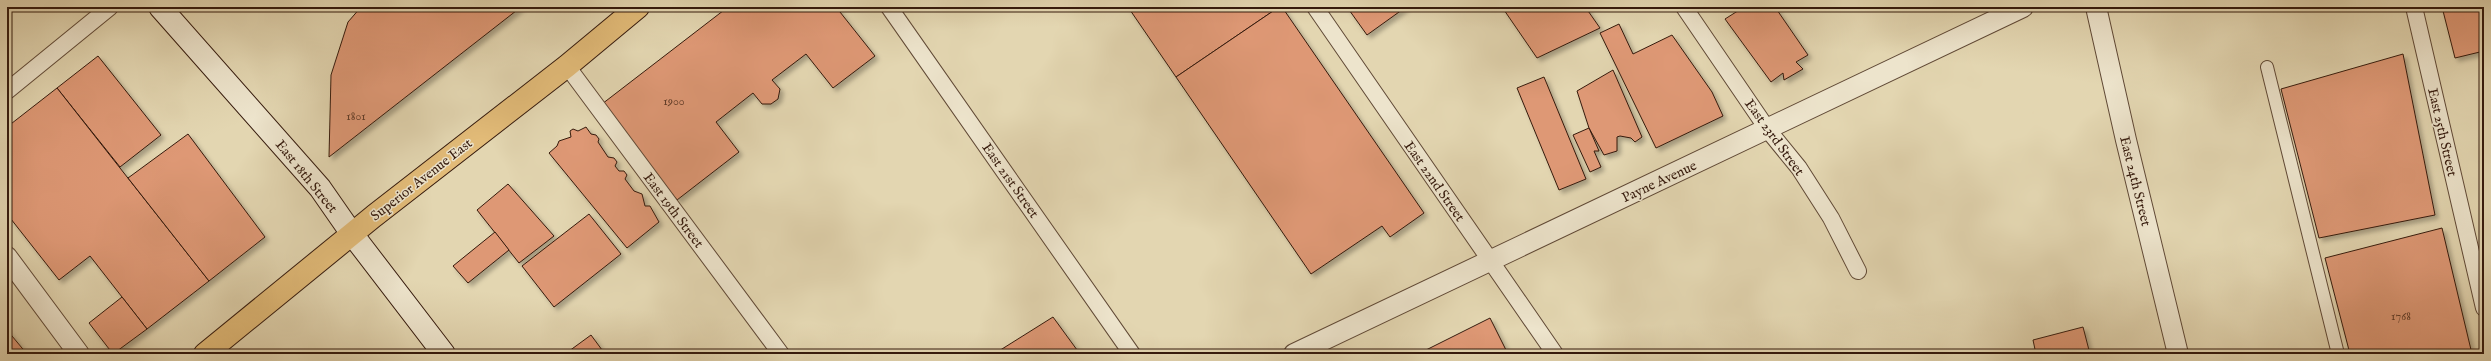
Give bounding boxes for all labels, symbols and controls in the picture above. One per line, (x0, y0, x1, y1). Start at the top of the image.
street label: East 25th Street (2423, 86, 2461, 178)
house number: 1900 (663, 94, 685, 109)
street label: East 23rd Street (1740, 96, 1808, 180)
house number: 1801 (346, 109, 366, 124)
street label: Superior Avenue East (367, 134, 476, 225)
street label: East 24th Street (2115, 134, 2155, 228)
street label: East 18th Street (271, 136, 341, 217)
street label: East 22nd Street (1400, 138, 1469, 226)
street label: East 21st Street (978, 139, 1043, 222)
street label: Payne Avenue (1619, 156, 1700, 207)
street label: East 19th Street (639, 169, 708, 252)
house number: 1768 (2391, 309, 2411, 324)

